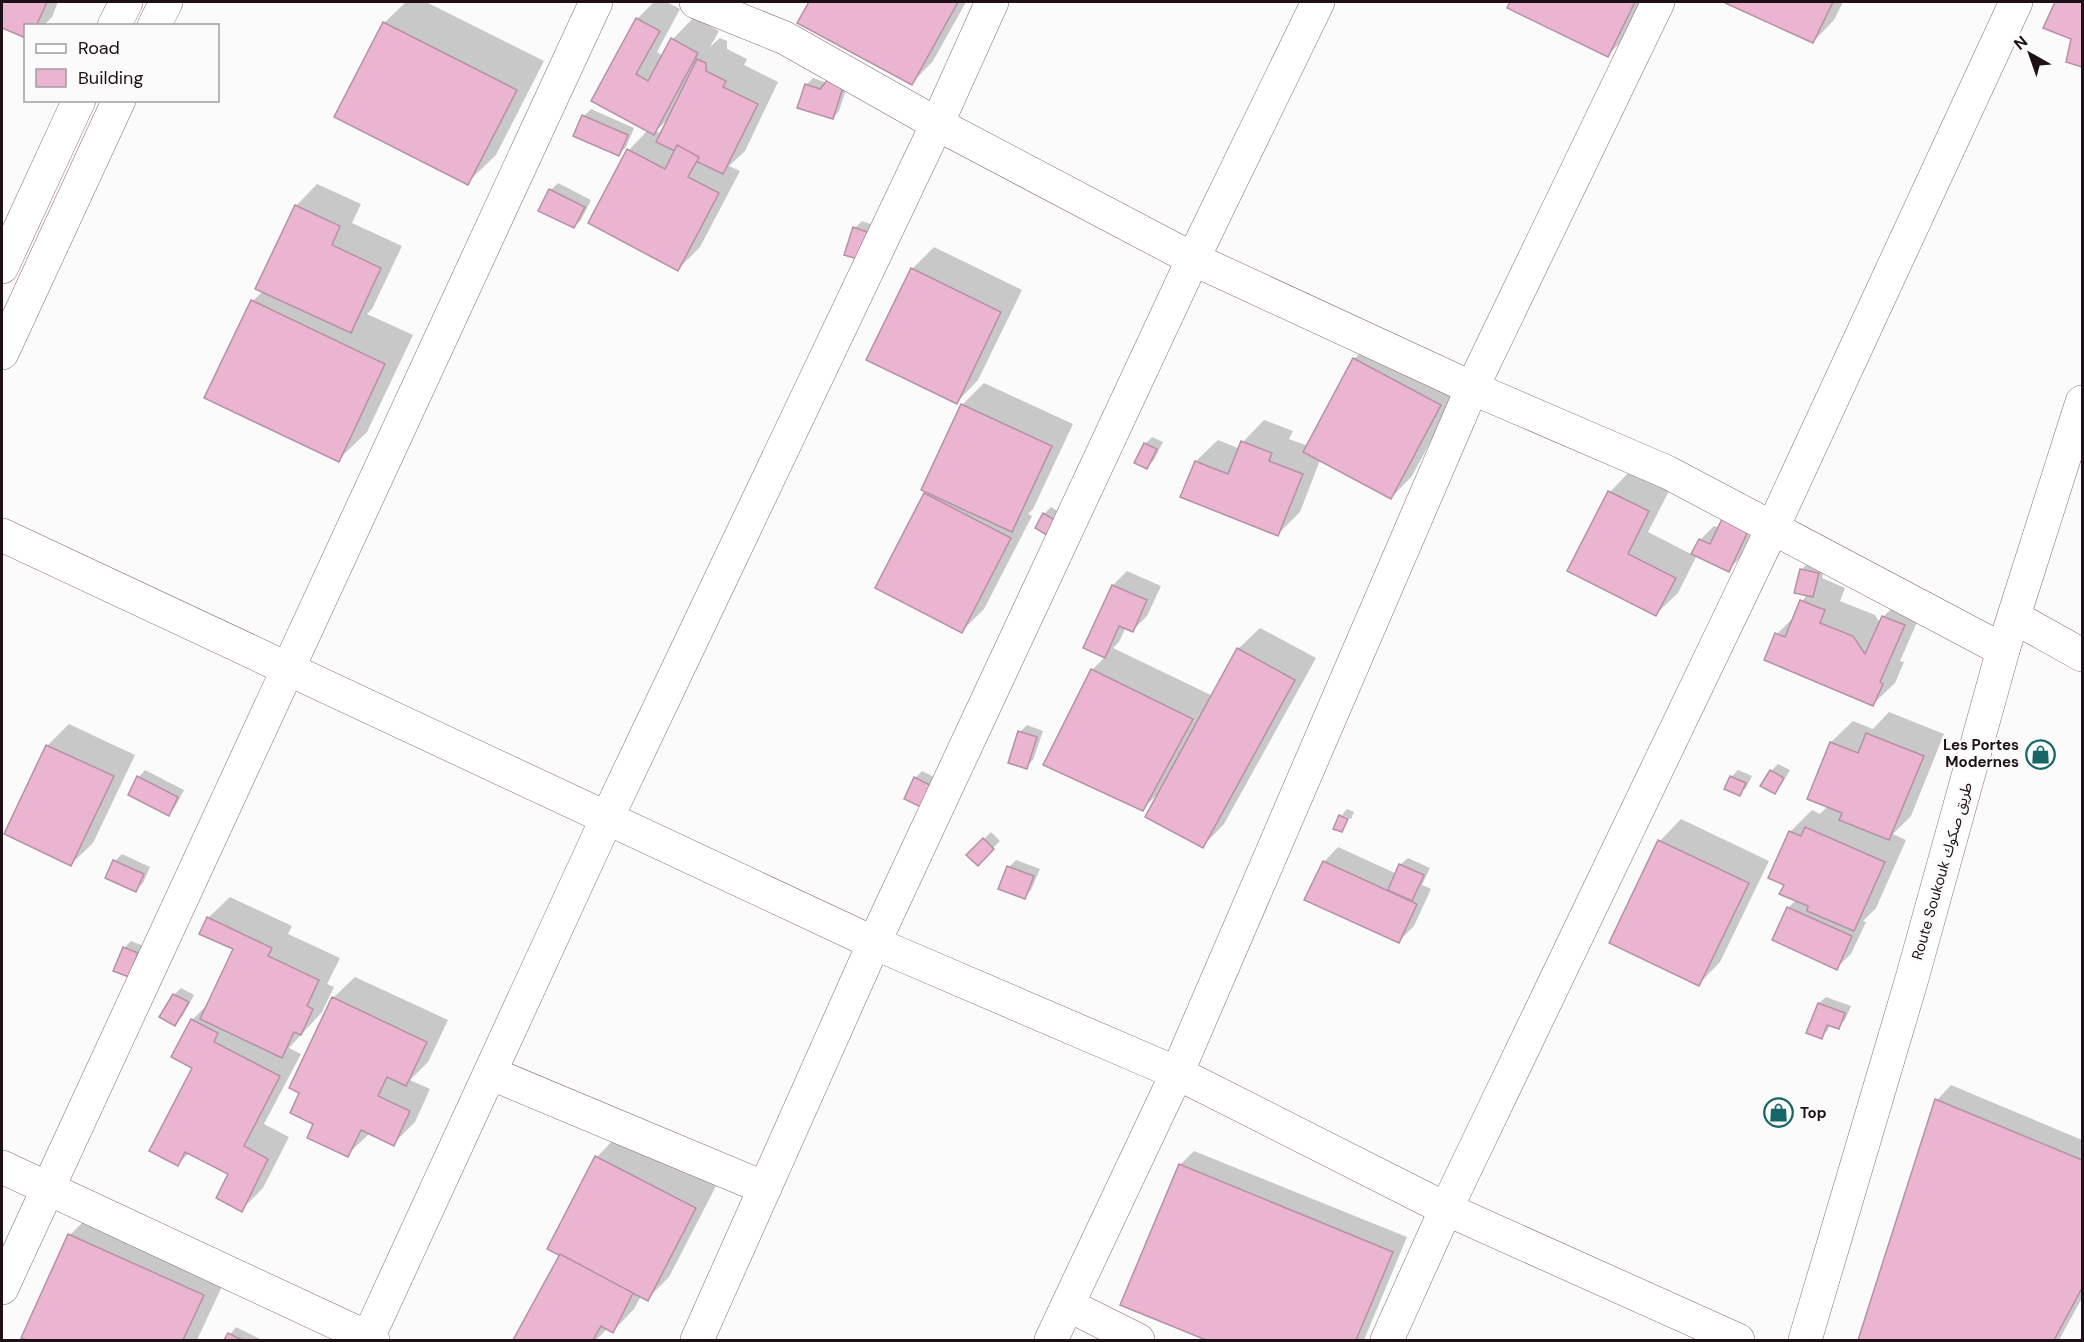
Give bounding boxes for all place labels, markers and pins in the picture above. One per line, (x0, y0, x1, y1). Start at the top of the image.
place label: Les Portes Modernes (1943, 735, 2019, 772)
shop icon: Les Portes Modernes (2024, 738, 2056, 770)
shop icon: Top (1763, 1097, 1795, 1129)
place label: Top (1800, 1103, 1827, 1123)

